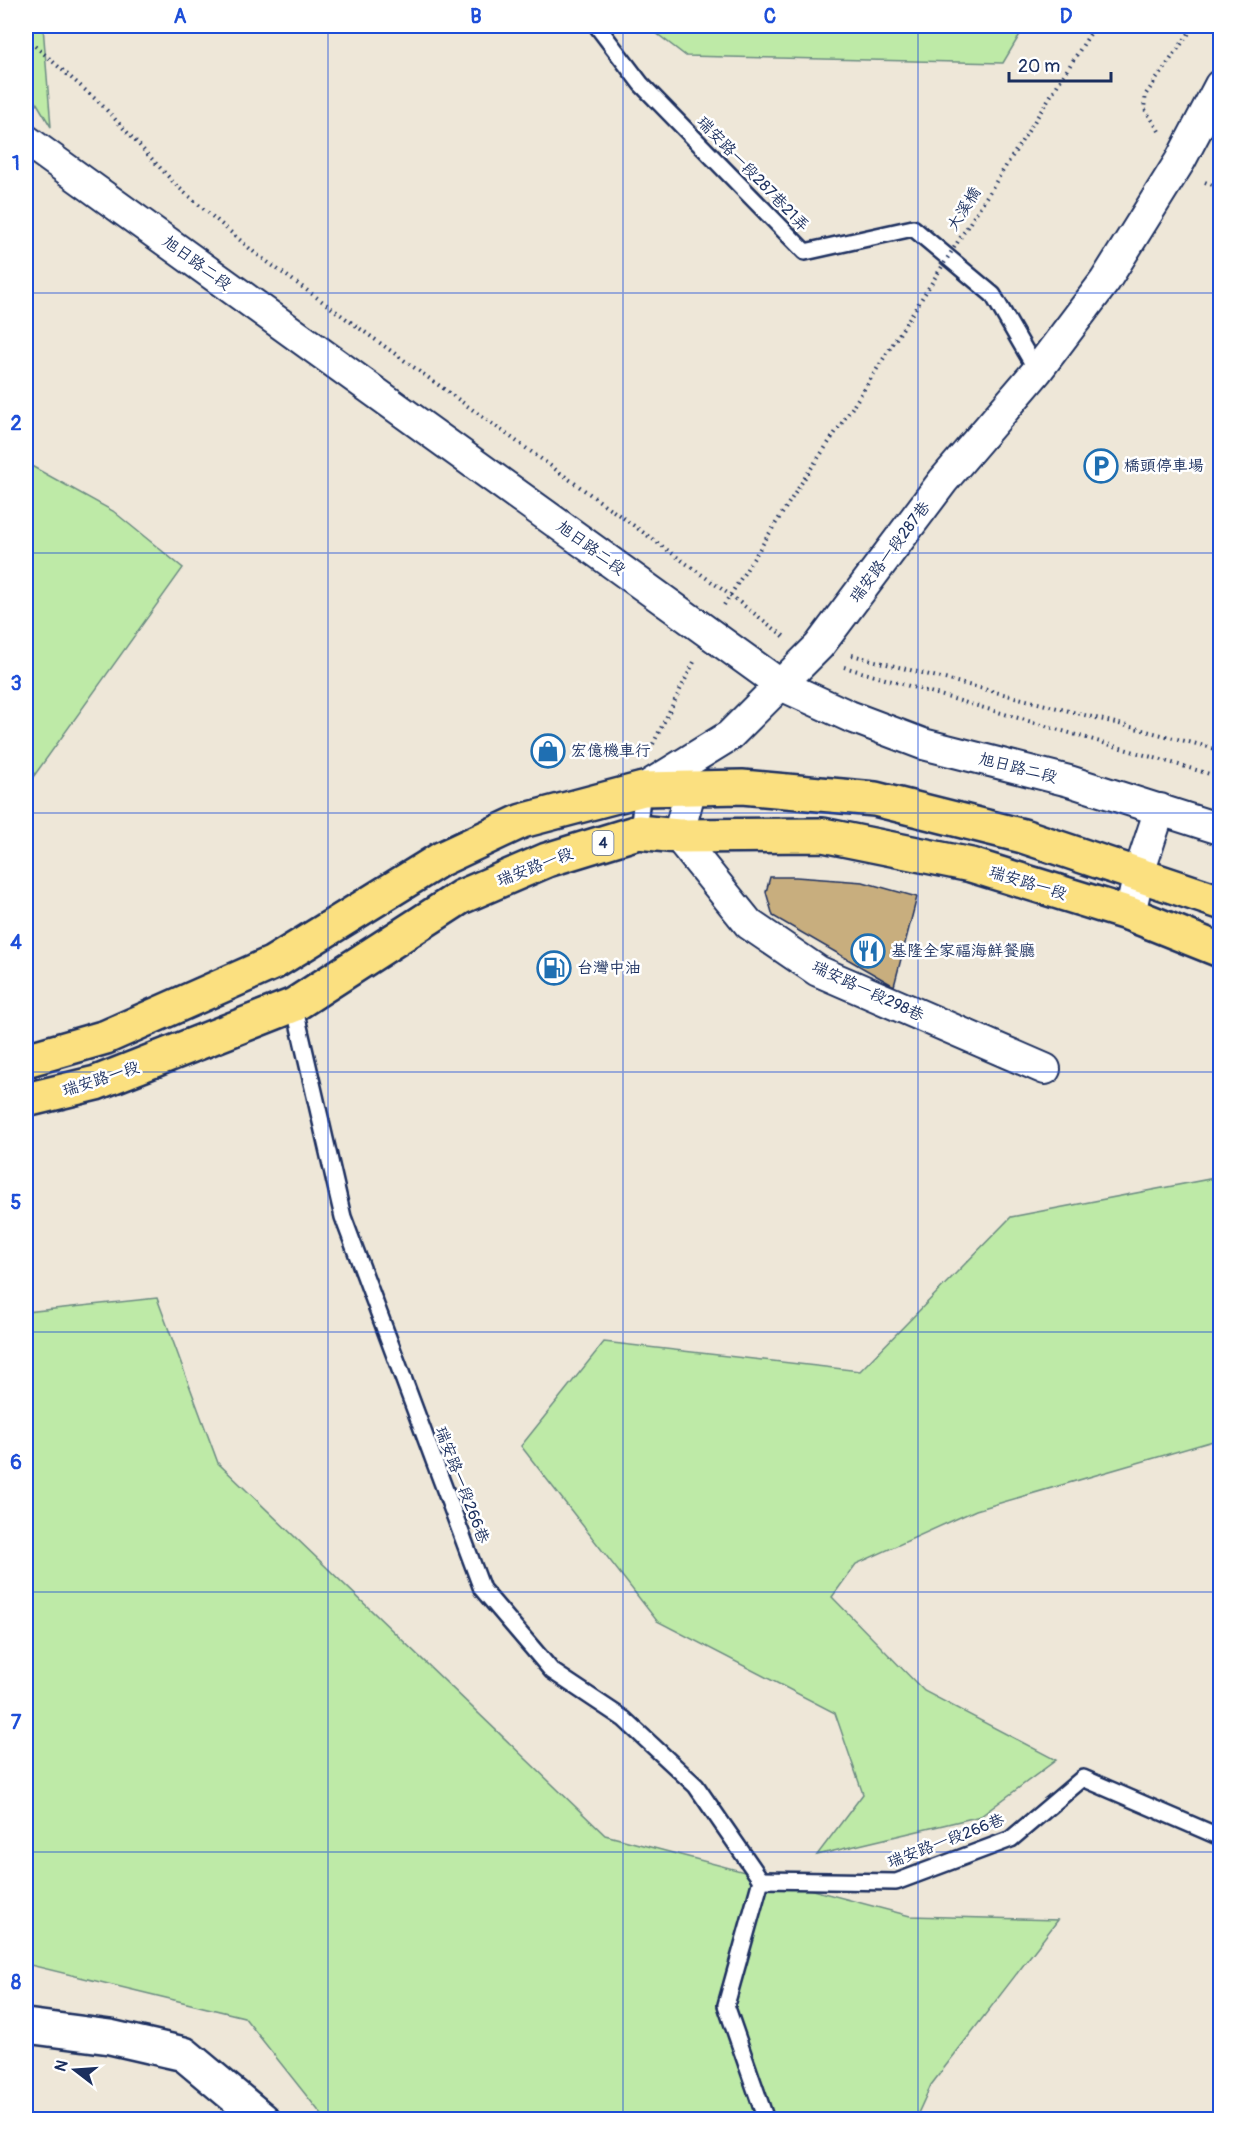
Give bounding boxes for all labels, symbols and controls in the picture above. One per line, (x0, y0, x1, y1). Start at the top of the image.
text: A (174, 4, 187, 29)
text: B (470, 4, 482, 29)
text: C (764, 4, 776, 29)
text: D (1060, 4, 1073, 29)
scale bar (1009, 45, 1111, 83)
text: 20 m (1018, 55, 1060, 78)
street label: 瑞安路一段287巷21弄 (693, 112, 813, 236)
text: 1 (12, 151, 20, 176)
street label: 大溪橋 (943, 183, 985, 235)
street label: 旭日路二段 (159, 231, 235, 295)
text: 2 (10, 411, 22, 436)
parking icon: 橋頭停車場 (1083, 448, 1119, 484)
place label: 橋頭停車場 (1124, 456, 1204, 476)
street label: 瑞安路一段287巷 (845, 497, 935, 607)
street label: 旭日路二段 (553, 516, 629, 580)
text: 3 (10, 671, 22, 696)
shop icon: 宏億機車行 (530, 733, 566, 769)
place label: 宏億機車行 (571, 741, 651, 761)
street label: 旭日路二段 (977, 749, 1059, 787)
road number: 4 (592, 831, 614, 855)
street label: 瑞安路一段 (494, 843, 576, 891)
street label: 瑞安路一段 (987, 862, 1069, 904)
text: 4 (10, 930, 22, 955)
restaurant icon: 基隆全家福海鮮餐廳 (850, 933, 886, 969)
place label: 基隆全家福海鮮餐廳 (891, 941, 1035, 961)
fuel station icon: 台灣中油 (536, 950, 572, 986)
street label: 瑞安路一段298巷 (809, 956, 927, 1026)
place label: 台灣中油 (577, 958, 641, 978)
street label: 瑞安路一段 (60, 1057, 142, 1101)
text: 5 (11, 1190, 22, 1215)
street label: 瑞安路一段266巷 (431, 1424, 493, 1546)
text: 6 (10, 1450, 22, 1475)
text: 7 (11, 1710, 22, 1735)
street label: 瑞安路一段266巷 (885, 1810, 1007, 1872)
text: 8 (11, 1970, 21, 1995)
north arrow (45, 2040, 105, 2100)
text: N (50, 2058, 73, 2074)

